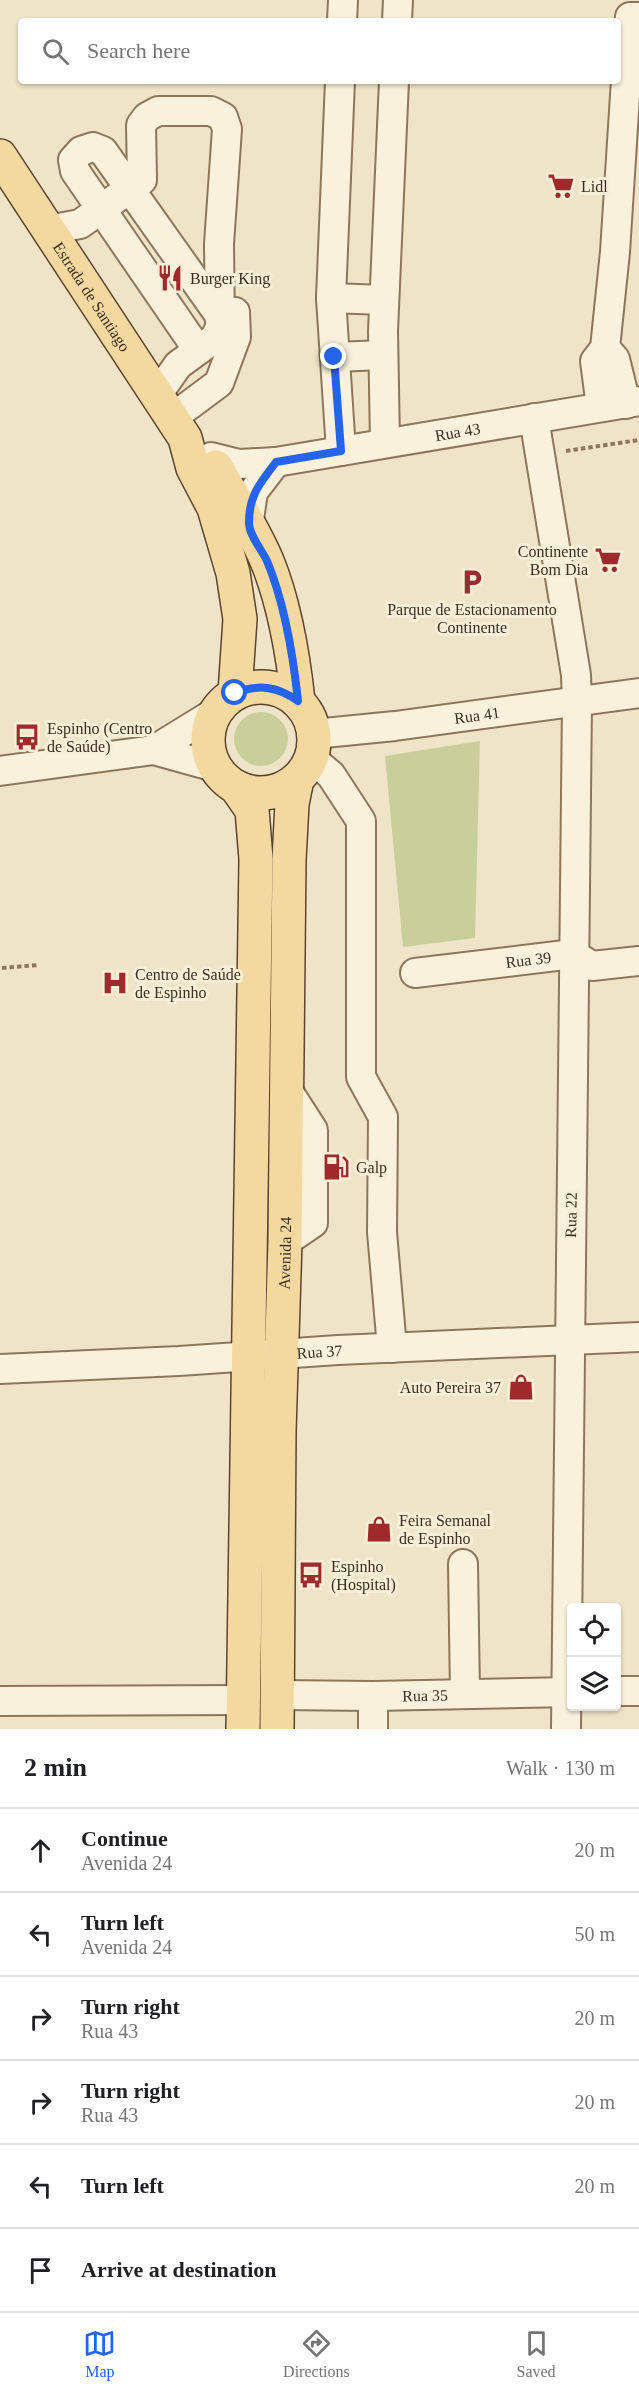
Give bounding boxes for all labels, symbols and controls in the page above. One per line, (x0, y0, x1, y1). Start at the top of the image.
search box (18, 18, 621, 84)
icon: search (39, 35, 72, 68)
text: Search here (87, 38, 190, 63)
supermarket icon: Lidl (546, 171, 576, 201)
place label: Lidl (581, 178, 608, 195)
street label: Estrada de Santiago (50, 239, 134, 354)
restaurant icon: Burger King (155, 263, 185, 293)
place label: Burger King (190, 270, 270, 288)
route end (320, 343, 346, 369)
street label: Rua 43 (434, 419, 482, 444)
place label: Continente Bom Dia (518, 543, 588, 578)
supermarket icon: Continente Bom Dia (593, 545, 623, 575)
parking icon: Parque de Estacionamento Continente (457, 567, 487, 597)
place label: Parque de Estacionamento Continente (387, 601, 557, 636)
route start (221, 679, 247, 705)
street label: Rua 41 (453, 703, 501, 726)
place label: Espinho (Centro de Saúde) (47, 720, 152, 756)
bus stop icon: Espinho (Centro de Saúde) (12, 722, 42, 752)
street label: Rua 39 (504, 948, 552, 971)
place label: Centro de Saúde de Espinho (135, 966, 241, 1002)
hospital icon: Centro de Saúde de Espinho (100, 968, 130, 998)
fuel station icon: Galp (321, 1152, 351, 1182)
place label: Galp (356, 1159, 387, 1177)
street label: Rua 22 (562, 1192, 580, 1238)
street label: Avenida 24 (275, 1216, 294, 1290)
street label: Rua 37 (296, 1341, 343, 1361)
shop icon: Auto Pereira 37 (506, 1372, 536, 1402)
place label: Auto Pereira 37 (400, 1379, 501, 1396)
place label: Feira Semanal de Espinho (399, 1512, 492, 1548)
shop icon: Feira Semanal de Espinho (364, 1514, 394, 1544)
place label: Espinho (Hospital) (331, 1558, 396, 1594)
bus stop icon: Espinho (Hospital) (296, 1560, 326, 1590)
map controls (567, 1603, 621, 1711)
button: locate (567, 1603, 621, 1657)
button: layers (567, 1657, 621, 1711)
street label: Rua 35 (402, 1686, 448, 1704)
text: 2 min (24, 1753, 87, 1782)
text: Walk · 130 m (506, 1757, 615, 1779)
text: Continue (81, 1826, 168, 1851)
icon: ahead (24, 1834, 57, 1867)
text: 20 m (574, 1839, 615, 1861)
text: Avenida 24 (81, 1852, 172, 1874)
text: Turn left (81, 1910, 164, 1935)
icon: left (24, 1918, 57, 1951)
text: 50 m (574, 1923, 615, 1945)
text: Avenida 24 (81, 1936, 172, 1958)
text: Turn right (81, 1994, 180, 2019)
icon: right (24, 2002, 57, 2035)
text: 20 m (574, 2007, 615, 2029)
text: Rua 43 (81, 2020, 138, 2042)
text: Turn right (81, 2078, 180, 2103)
icon: right (24, 2086, 57, 2119)
text: 20 m (574, 2091, 615, 2113)
text: Rua 43 (81, 2104, 138, 2126)
icon: left (24, 2170, 57, 2203)
text: Turn left (81, 2173, 164, 2198)
text: 20 m (574, 2175, 615, 2197)
icon: arrive (24, 2254, 57, 2287)
text: Arrive at destination (81, 2257, 277, 2282)
tab: Map (83, 2327, 116, 2381)
tab: Directions (283, 2327, 350, 2381)
tab: Saved (516, 2327, 556, 2381)

